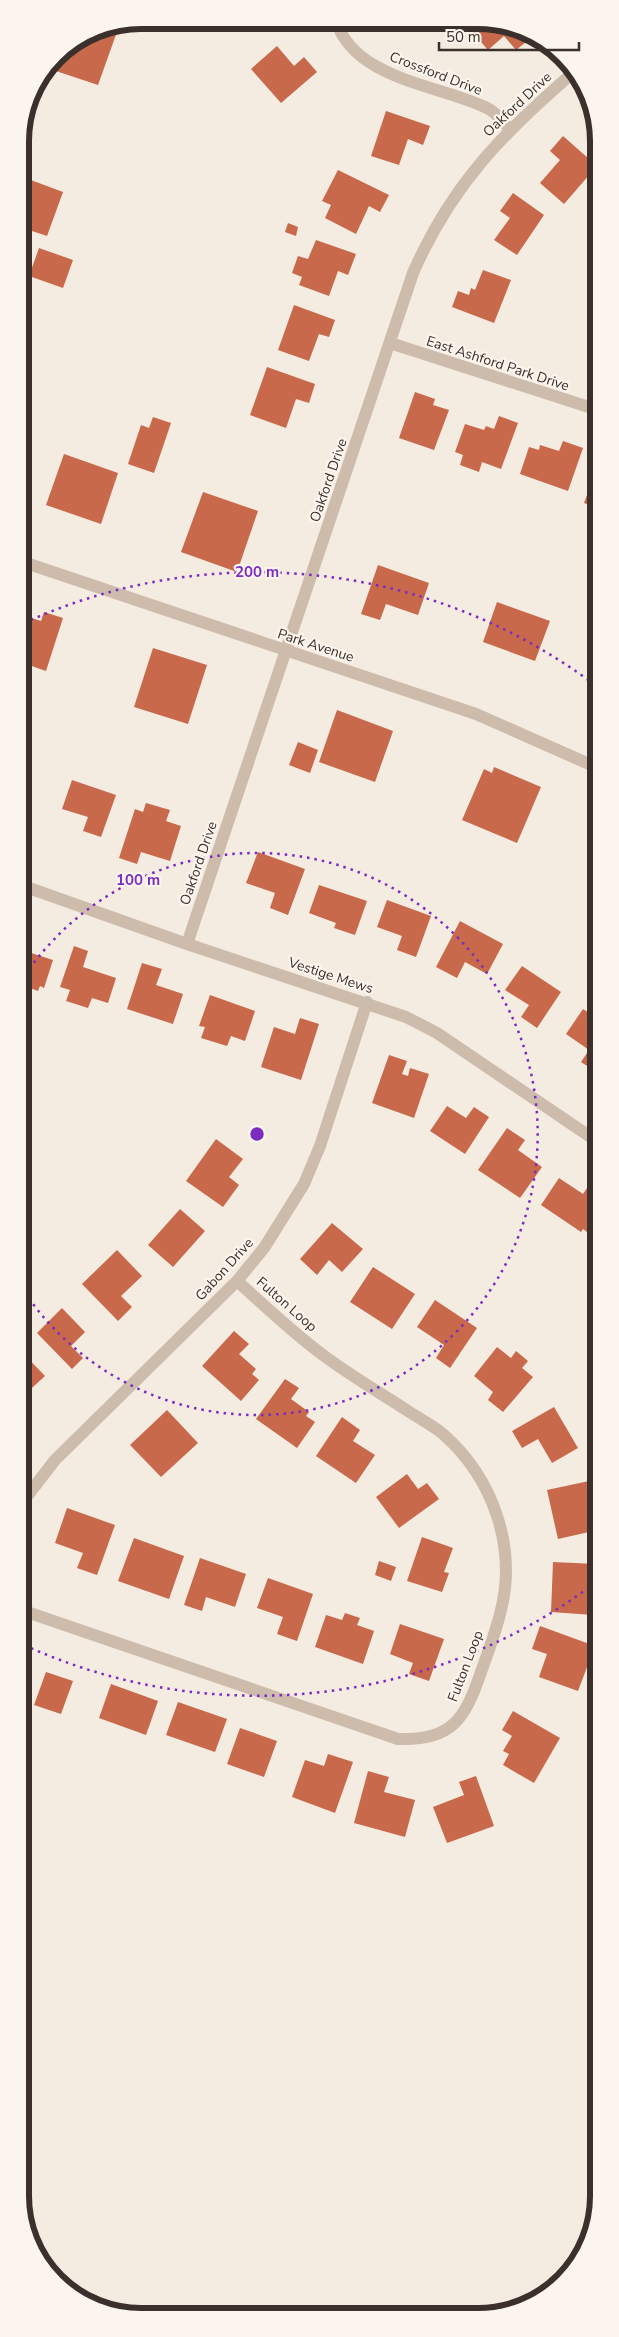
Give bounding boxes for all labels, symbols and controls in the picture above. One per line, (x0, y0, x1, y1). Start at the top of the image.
scale bar (439, 20, 579, 52)
text: 50 m (446, 27, 481, 47)
street label: Crossford Drive (387, 47, 485, 100)
street label: Oakford Drive (479, 68, 556, 141)
street label: East Ashford Park Drive (424, 331, 572, 396)
street label: Oakford Drive (305, 436, 352, 525)
text: 200 m (235, 562, 279, 582)
street label: Park Avenue (275, 624, 356, 667)
street label: Oakford Drive (175, 819, 222, 908)
text: 100 m (116, 870, 160, 890)
street label: Vestige Mews (285, 953, 376, 998)
centre of rings (248, 1125, 266, 1143)
street label: Gabon Drive (191, 1234, 258, 1305)
street label: Fulton Loop (252, 1273, 321, 1336)
street label: Fulton Loop (443, 1628, 488, 1705)

